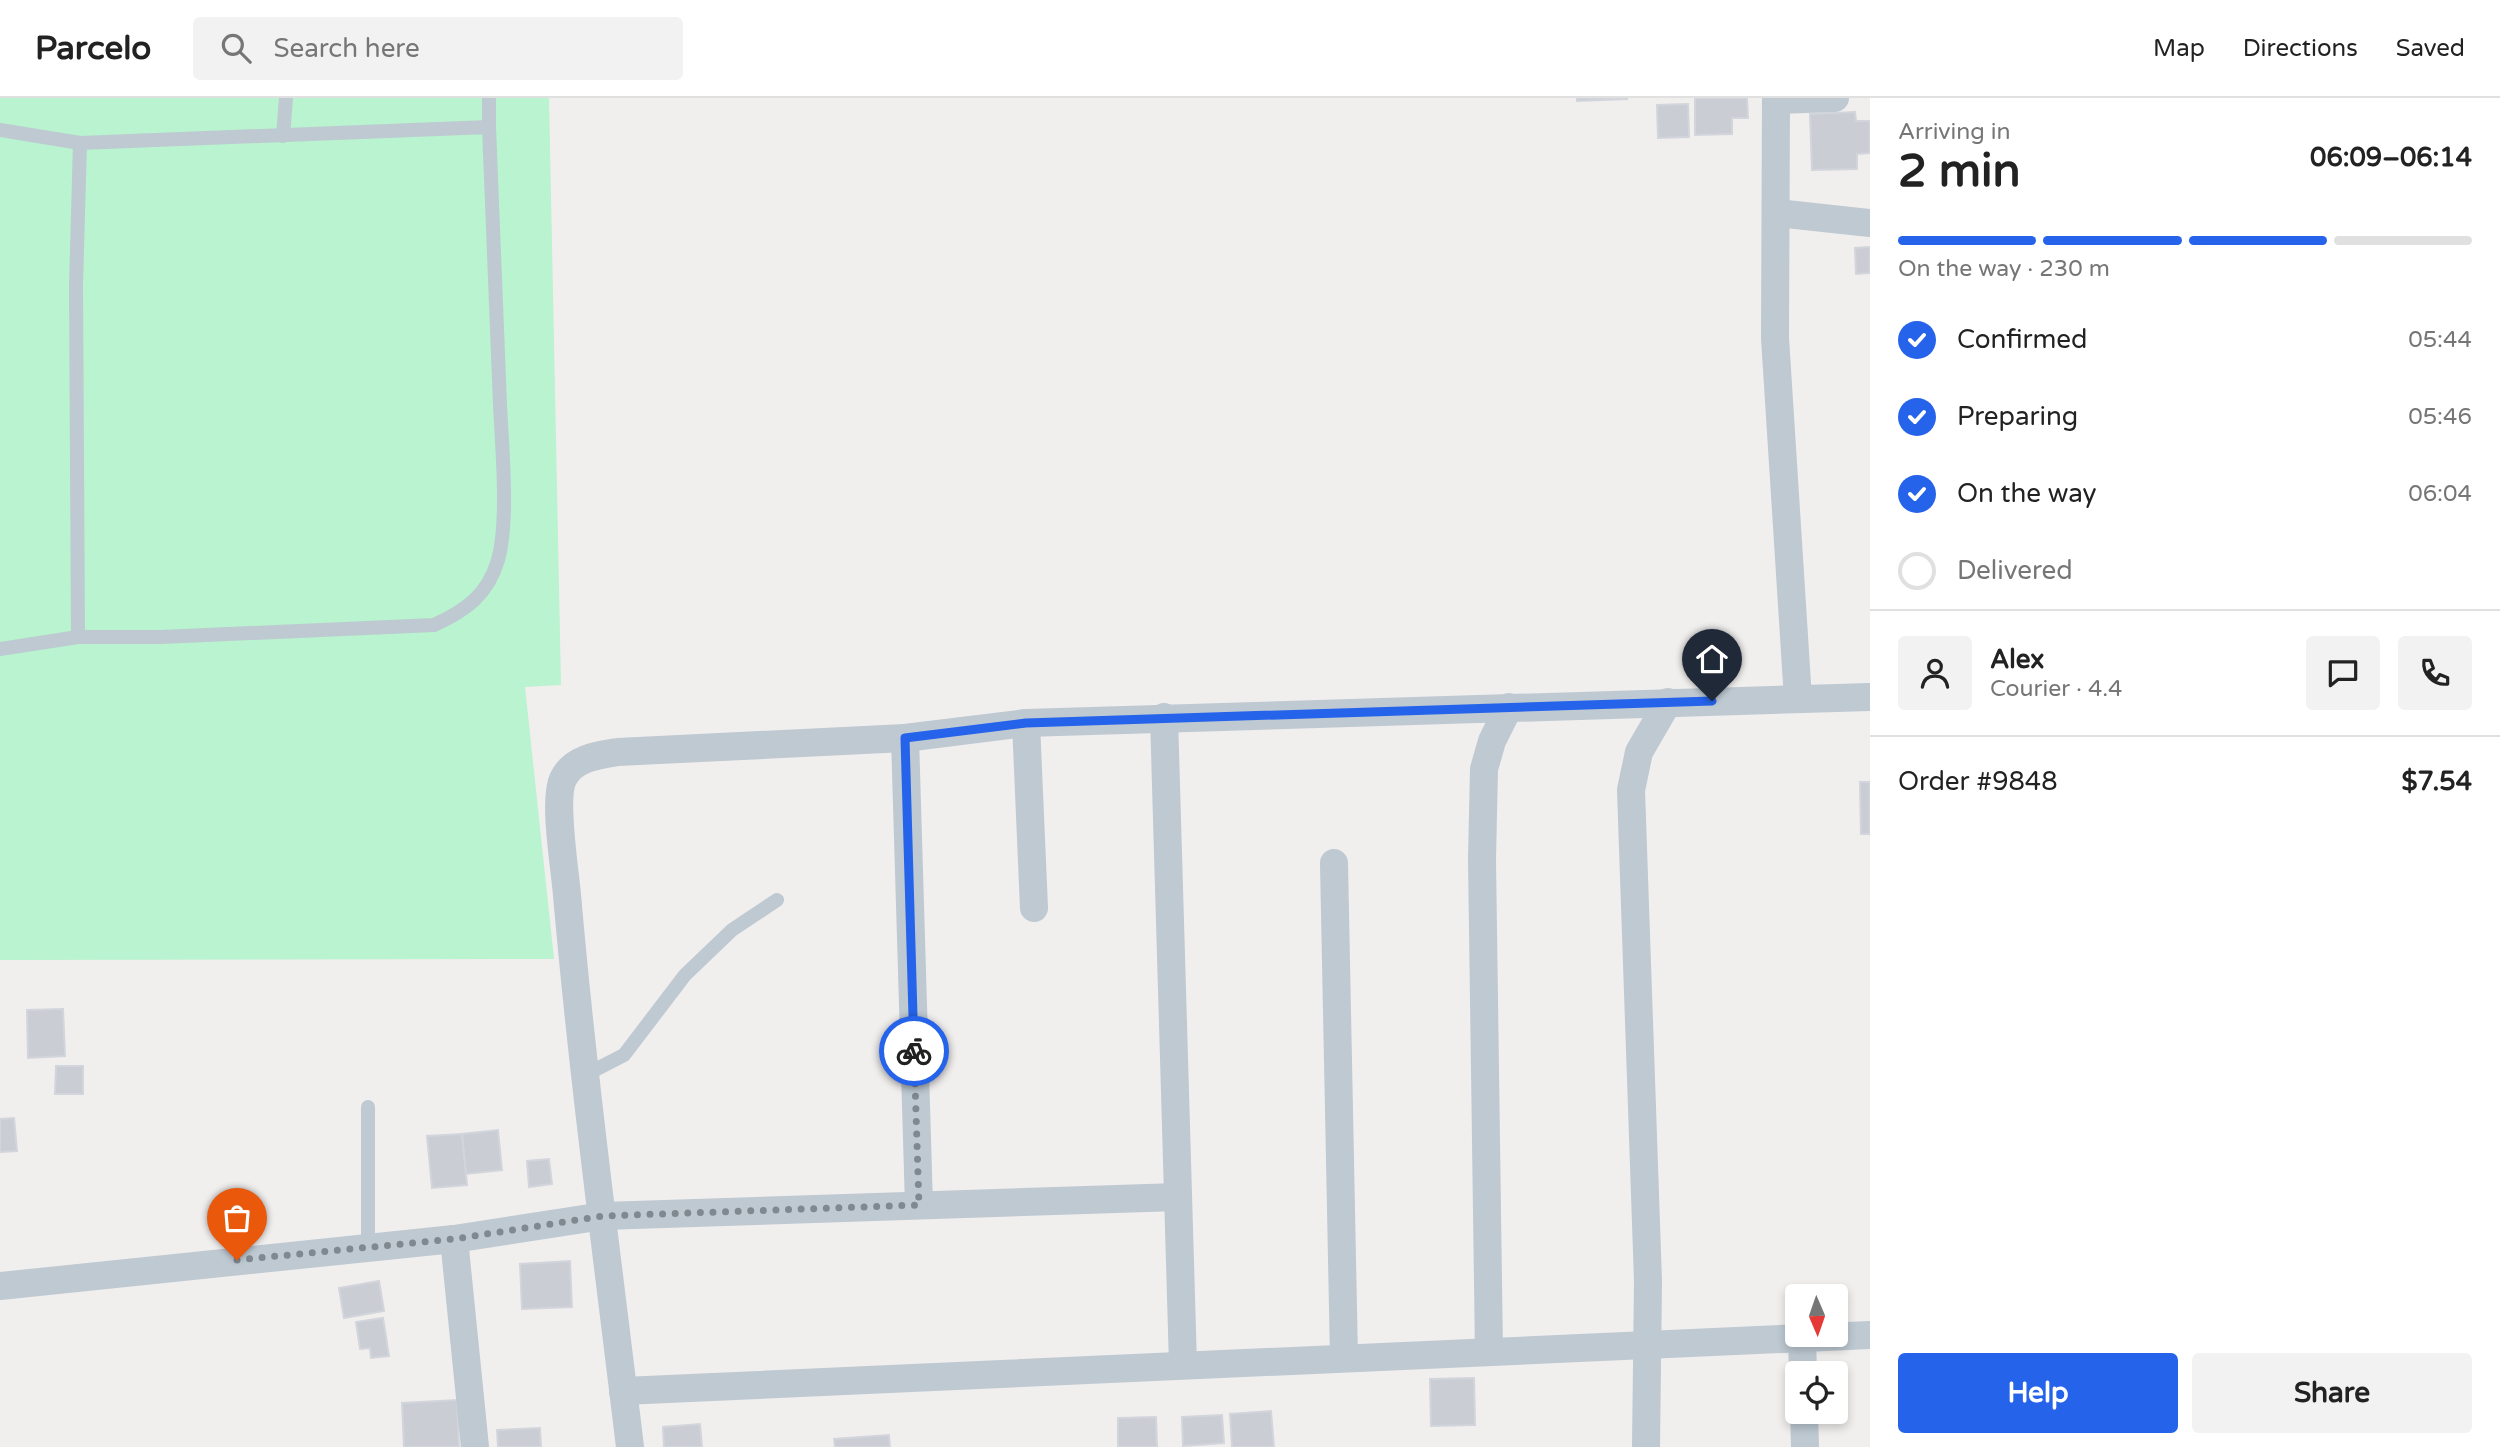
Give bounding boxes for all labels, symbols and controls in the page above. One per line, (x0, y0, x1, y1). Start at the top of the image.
search box (193, 17, 683, 80)
text: Parcelo (35, 29, 151, 68)
icon: search (217, 29, 255, 67)
text: Search here (273, 33, 420, 64)
text: Map (2153, 34, 2205, 63)
text: Directions (2243, 34, 2358, 63)
text: Saved (2396, 34, 2465, 63)
text: Arriving in (1898, 118, 2011, 146)
text: 06:09–06:14 (2310, 142, 2472, 173)
text: 2 min (1898, 144, 2021, 199)
text: On the way · 230 m (1898, 255, 2110, 283)
icon: check (1898, 321, 1936, 359)
text: Confirmed (1957, 324, 2087, 355)
text: 05:44 (2408, 326, 2472, 354)
icon: check (1898, 398, 1936, 436)
text: Preparing (1957, 401, 2078, 432)
text: 05:46 (2408, 403, 2472, 431)
icon: check (1898, 475, 1936, 513)
text: On the way (1957, 478, 2097, 509)
text: 06:04 (2408, 480, 2472, 508)
text: Delivered (1957, 555, 2073, 586)
pin (1682, 629, 1742, 701)
button: person (1898, 636, 1972, 710)
button: chat (2306, 636, 2380, 710)
button: phone (2398, 636, 2472, 710)
icon: home (1693, 640, 1731, 678)
text: Alex (1990, 644, 2044, 675)
text: Courier · 4.4 (1990, 675, 2122, 703)
text: Order #9848 (1898, 766, 2058, 797)
text: $7.54 (2402, 766, 2472, 797)
courier (879, 1016, 949, 1086)
icon: bike (895, 1032, 933, 1070)
pin (207, 1188, 267, 1260)
icon: bag (218, 1199, 256, 1237)
north arrow (1785, 1284, 1848, 1348)
map controls (1785, 1284, 1848, 1424)
button: Help (1898, 1353, 2178, 1433)
button: Share (2192, 1353, 2472, 1433)
button: locate (1785, 1361, 1848, 1424)

